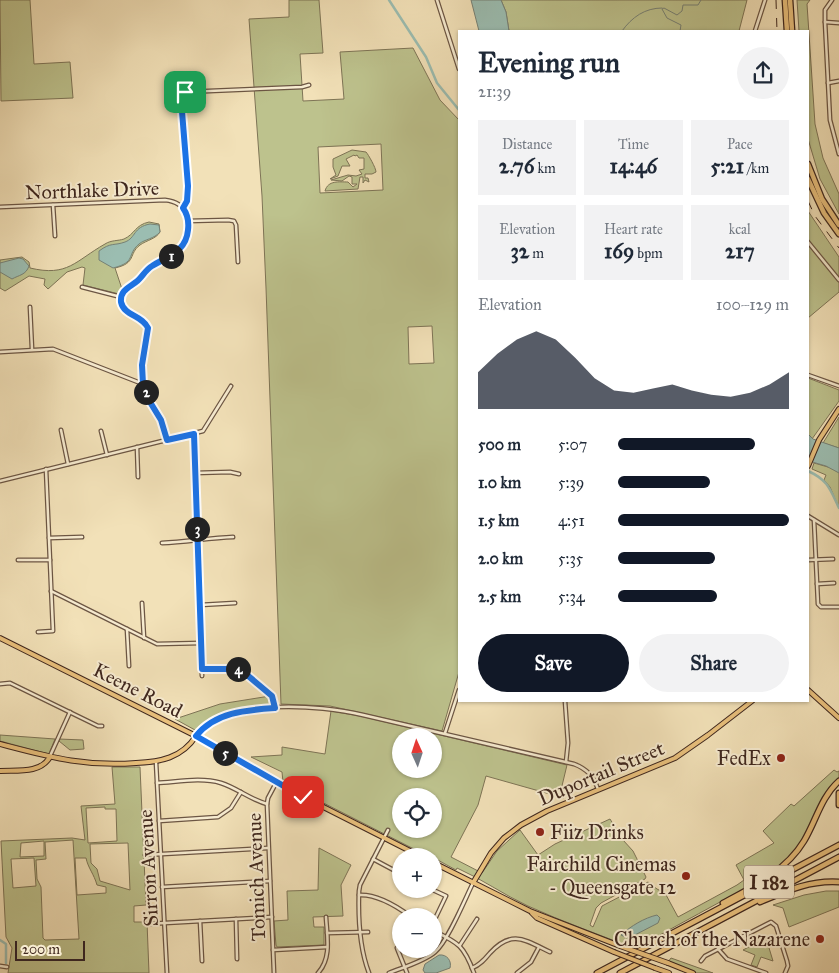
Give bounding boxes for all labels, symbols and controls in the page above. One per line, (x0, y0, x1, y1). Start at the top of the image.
text: Evening run (478, 45, 620, 80)
button: share (737, 47, 789, 99)
pin (164, 71, 206, 113)
icon: arrive (171, 78, 199, 106)
text: 21:39 (478, 82, 511, 101)
text: Distance (502, 136, 552, 153)
text: Time (618, 136, 649, 153)
text: Pace (727, 136, 753, 153)
text: 2.76 (499, 153, 534, 179)
text: 14:46 (610, 153, 657, 179)
text: 5:21 (710, 153, 744, 179)
text: km (534, 160, 556, 177)
text: /km (744, 160, 769, 177)
street label: Northlake Drive (24, 176, 160, 204)
text: Elevation (499, 221, 555, 238)
text: Heart rate (604, 221, 663, 238)
text: kcal (729, 221, 751, 238)
text: 32 (510, 238, 529, 264)
text: 169 (604, 238, 634, 264)
text: 217 (725, 238, 755, 264)
pin: 1 (158, 244, 184, 268)
text: m (529, 245, 544, 262)
text: bpm (634, 245, 663, 262)
text: 1 (169, 248, 174, 265)
text: Elevation (478, 295, 542, 314)
text: 100–129 m (716, 295, 789, 314)
pin: 2 (134, 380, 158, 404)
text: 2 (143, 384, 150, 401)
text: 500 m (478, 435, 521, 454)
text: 5:07 (558, 435, 587, 454)
text: 1.0 km (478, 473, 521, 492)
text: 5:39 (558, 473, 584, 492)
text: 1.5 km (478, 511, 519, 530)
text: 4:51 (558, 511, 585, 530)
pin: 3 (184, 516, 210, 542)
text: 3 (195, 521, 200, 538)
text: 2.0 km (478, 549, 523, 568)
text: 5:35 (558, 549, 583, 568)
text: 2.5 km (478, 587, 521, 606)
text: 5:34 (558, 587, 585, 606)
button: Save (478, 634, 629, 692)
button: Share (639, 634, 789, 692)
pin: 4 (226, 656, 250, 682)
street label: Keene Road (89, 657, 187, 723)
text: 4 (235, 661, 242, 678)
north arrow (392, 728, 442, 778)
map controls (392, 728, 442, 958)
street label: Duportail Street (534, 736, 668, 810)
pin: 5 (212, 740, 238, 766)
text: 5 (222, 745, 229, 762)
place label: FedEx (717, 746, 771, 770)
marker: FedEx (775, 752, 787, 764)
pin (282, 776, 324, 818)
icon: check (289, 783, 317, 811)
button: locate (392, 788, 442, 838)
street label: Sirron Avenue (133, 809, 163, 927)
street label: Tomich Avenue (242, 812, 270, 942)
place label: Fiiz Drinks (550, 820, 644, 844)
marker: Fiiz Drinks (534, 826, 546, 838)
button: + (392, 848, 442, 898)
place label: Fairchild Cinemas - Queensgate 12 (526, 852, 676, 900)
road number: I 182 (744, 866, 794, 899)
marker: Fairchild Cinemas - Queensgate 12 (680, 870, 692, 882)
button: − (392, 908, 442, 958)
place label: Church of the Nazarene (614, 927, 810, 951)
marker: Church of the Nazarene (814, 933, 826, 945)
scale bar (15, 938, 85, 961)
text: 200 m (22, 941, 60, 958)

